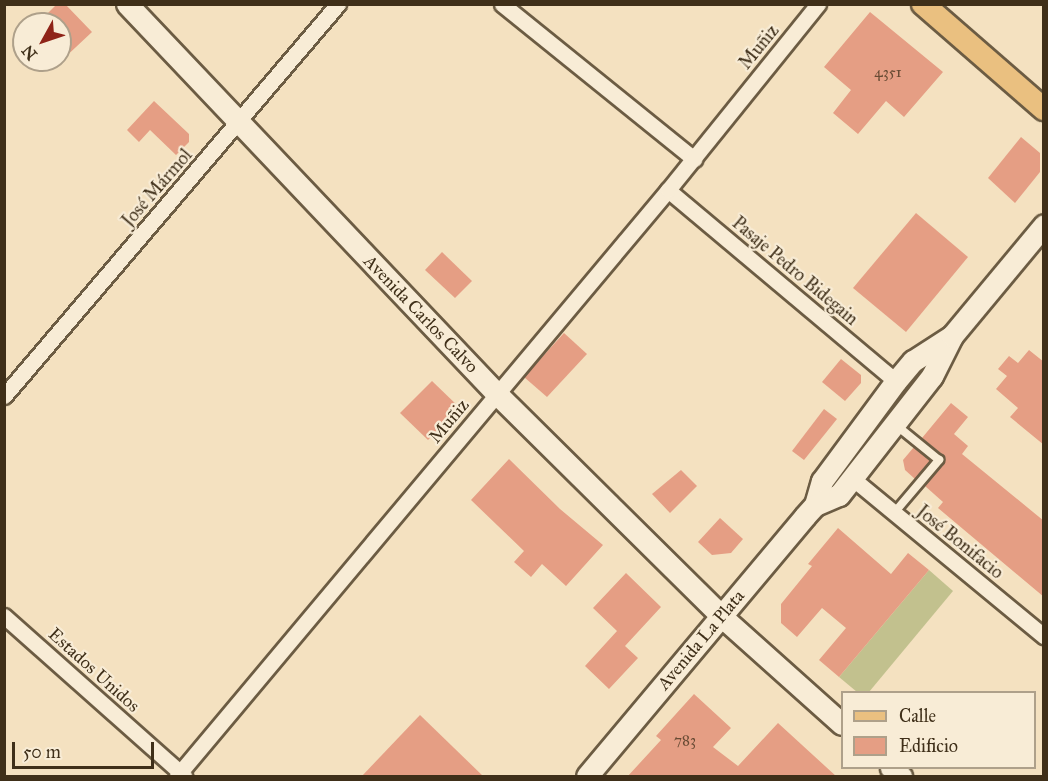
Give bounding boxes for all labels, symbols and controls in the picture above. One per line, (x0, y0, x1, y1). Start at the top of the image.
north arrow (12, 12, 72, 72)
street label: Muñiz (735, 20, 783, 74)
text: N (18, 41, 41, 64)
house number: 4351 (874, 64, 902, 82)
street label: José Mármol (117, 145, 197, 231)
street label: Pasaje Pedro Bidegain (728, 212, 862, 330)
street label: Avenida Carlos Calvo (359, 251, 483, 377)
street label: Muñiz (424, 395, 474, 447)
street label: José Bonifacio (912, 501, 1008, 583)
street label: Avenida La Plata (653, 586, 749, 694)
street label: Estados Unidos (44, 623, 144, 717)
legend (841, 691, 1036, 769)
text: Calle (899, 705, 936, 727)
scale bar (15, 730, 158, 768)
house number: 783 (674, 732, 696, 750)
text: Edificio (899, 735, 958, 757)
text: 50 m (23, 741, 61, 763)

